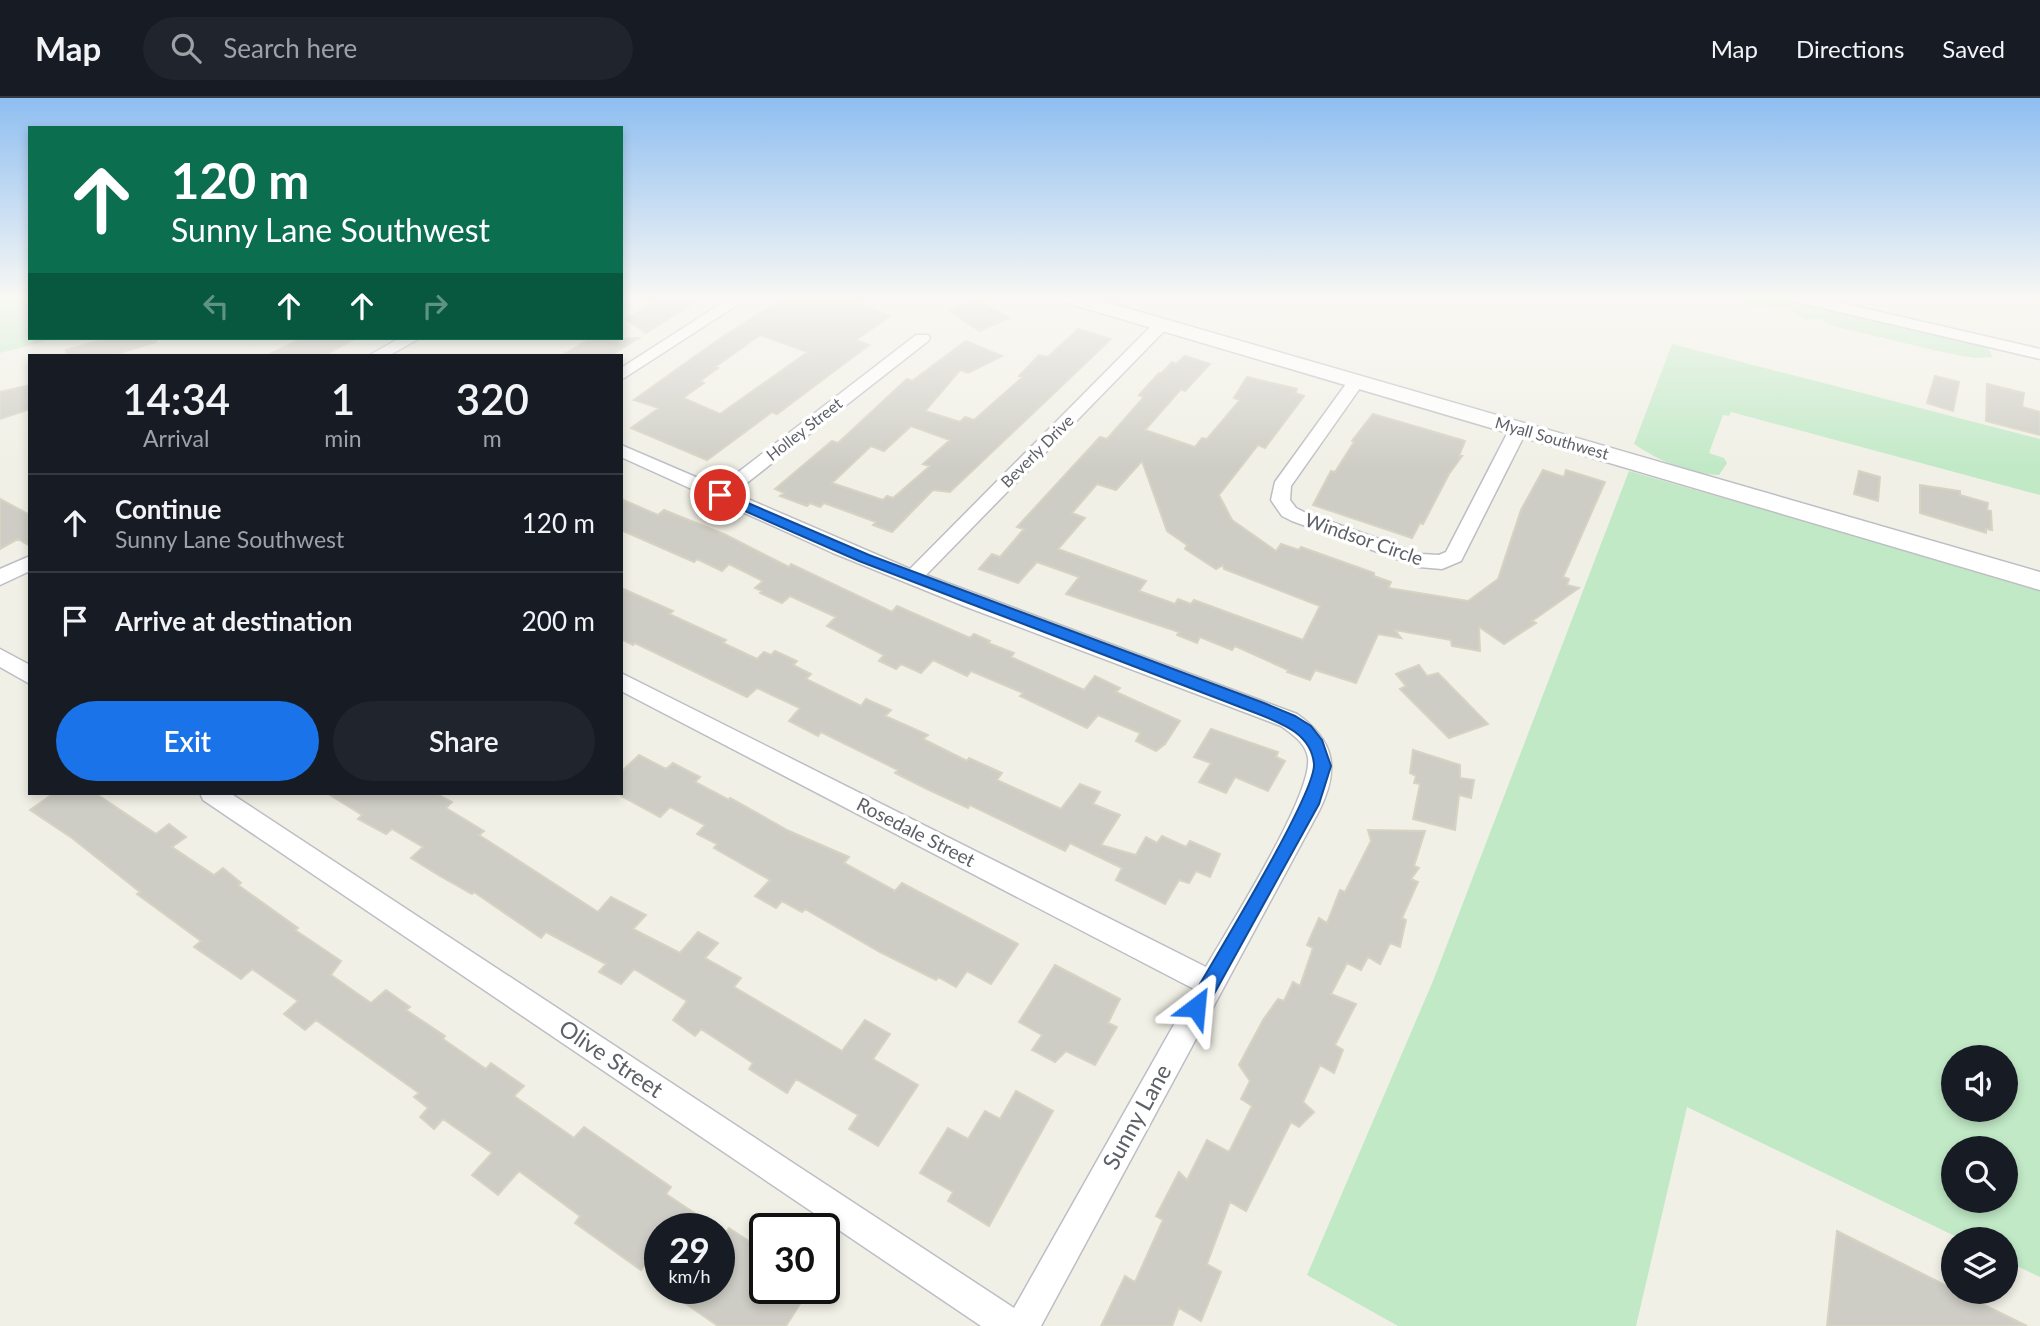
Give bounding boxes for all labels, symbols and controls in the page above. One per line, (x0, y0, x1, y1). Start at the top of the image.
search box (143, 17, 633, 80)
text: Map (35, 28, 101, 68)
icon: search (167, 29, 205, 67)
text: Search here (223, 32, 357, 64)
text: Map (1711, 34, 1758, 63)
text: Directions (1796, 34, 1904, 63)
text: Saved (1942, 34, 2005, 63)
text: 120 m (171, 151, 309, 209)
icon: ahead (56, 154, 147, 245)
text: Sunny Lane Southwest (171, 210, 490, 249)
icon: left (197, 287, 235, 325)
icon: ahead (270, 287, 308, 325)
icon: ahead (343, 287, 381, 325)
icon: right (416, 287, 454, 325)
text: 14:34 (122, 374, 230, 424)
text: 1 (331, 374, 355, 424)
text: 320 (456, 374, 529, 424)
street label: Holley Street (762, 393, 846, 464)
street label: Beverly Drive (996, 410, 1077, 491)
street label: Myall Southwest (1493, 412, 1611, 463)
text: Arrival (143, 424, 209, 452)
text: min (324, 424, 362, 452)
text: m (483, 424, 502, 452)
pin (690, 465, 750, 525)
icon: arrive (701, 476, 739, 514)
text: Continue (115, 493, 221, 525)
icon: ahead (56, 504, 94, 542)
text: 120 m (522, 507, 595, 539)
street label: Windsor Circle (1302, 508, 1426, 569)
text: Sunny Lane Southwest (115, 525, 344, 553)
icon: arrive (56, 602, 94, 640)
text: Arrive at destination (115, 605, 352, 637)
text: 200 m (522, 605, 595, 637)
button: Exit (56, 701, 319, 781)
button: Share (333, 701, 595, 781)
street label: Rosedale Street (853, 792, 979, 871)
position arrow (1159, 970, 1233, 1044)
street label: Olive Street (554, 1013, 669, 1104)
map controls (1941, 1045, 2018, 1304)
button: sound (1941, 1045, 2018, 1122)
street label: Sunny Lane (1096, 1059, 1176, 1174)
button: search (1941, 1136, 2018, 1213)
speed limit sign: 30 (749, 1213, 840, 1304)
button: layers (1941, 1227, 2018, 1304)
text: 29 (669, 1228, 710, 1270)
text: km/h (668, 1265, 711, 1287)

